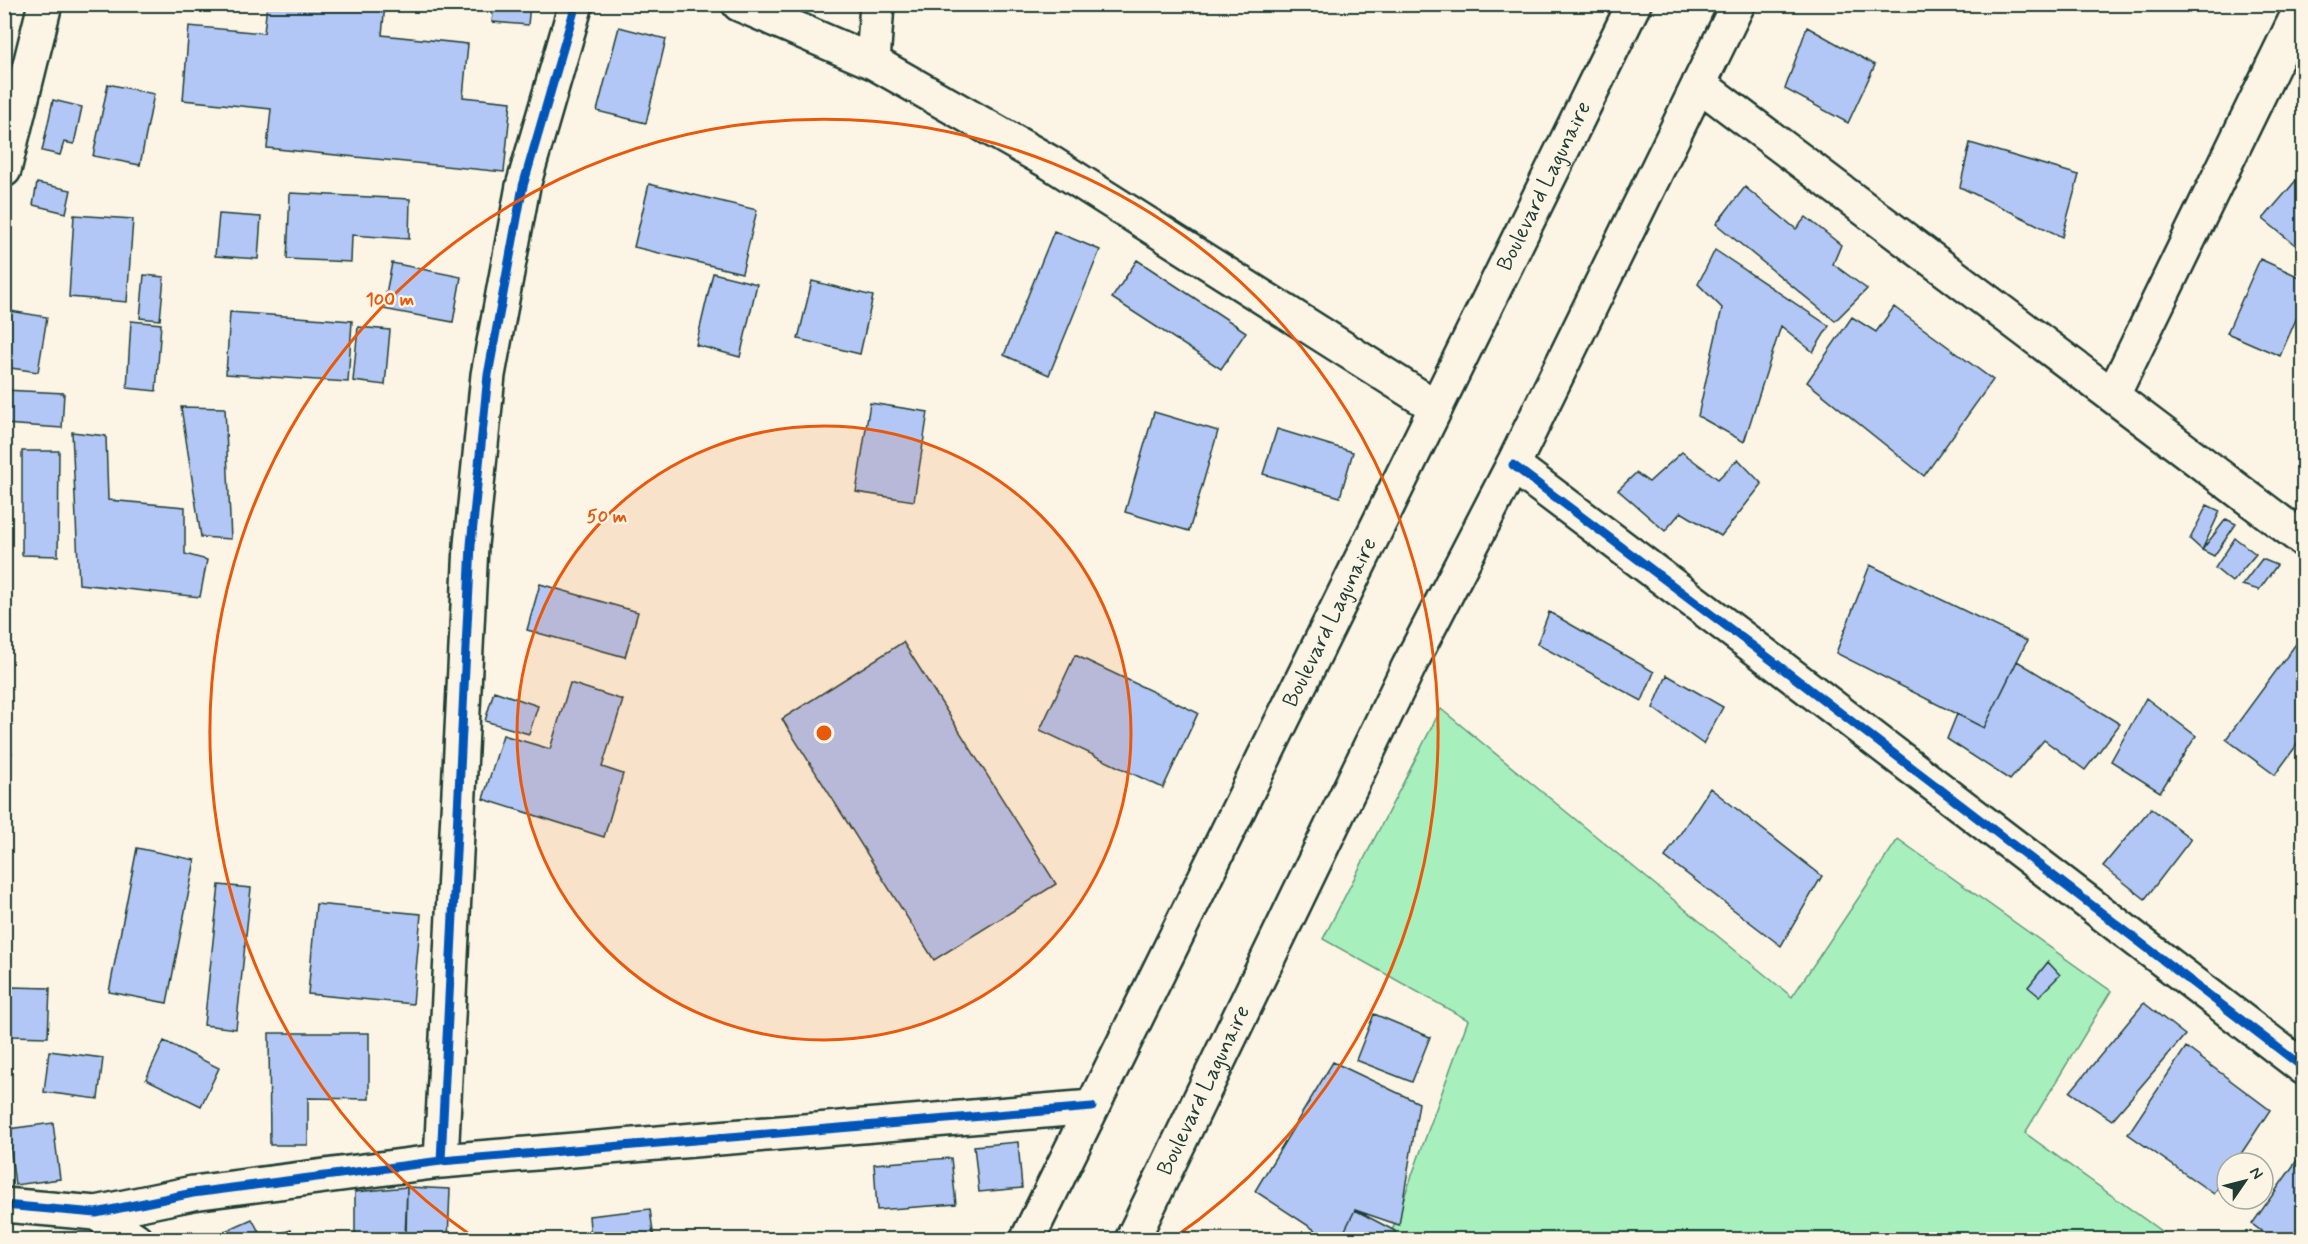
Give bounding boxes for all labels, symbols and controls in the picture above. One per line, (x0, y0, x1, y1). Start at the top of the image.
street label: Boulevard Lagunaire (1491, 97, 1598, 276)
text: 100 m (366, 288, 414, 312)
text: 50 m (587, 505, 627, 529)
street label: Boulevard Lagunaire (1277, 533, 1384, 712)
centre of rings (814, 723, 834, 743)
street label: Boulevard Lagunaire (1151, 1001, 1257, 1180)
north arrow (2215, 1151, 2275, 1211)
text: N (2244, 1163, 2268, 1184)

